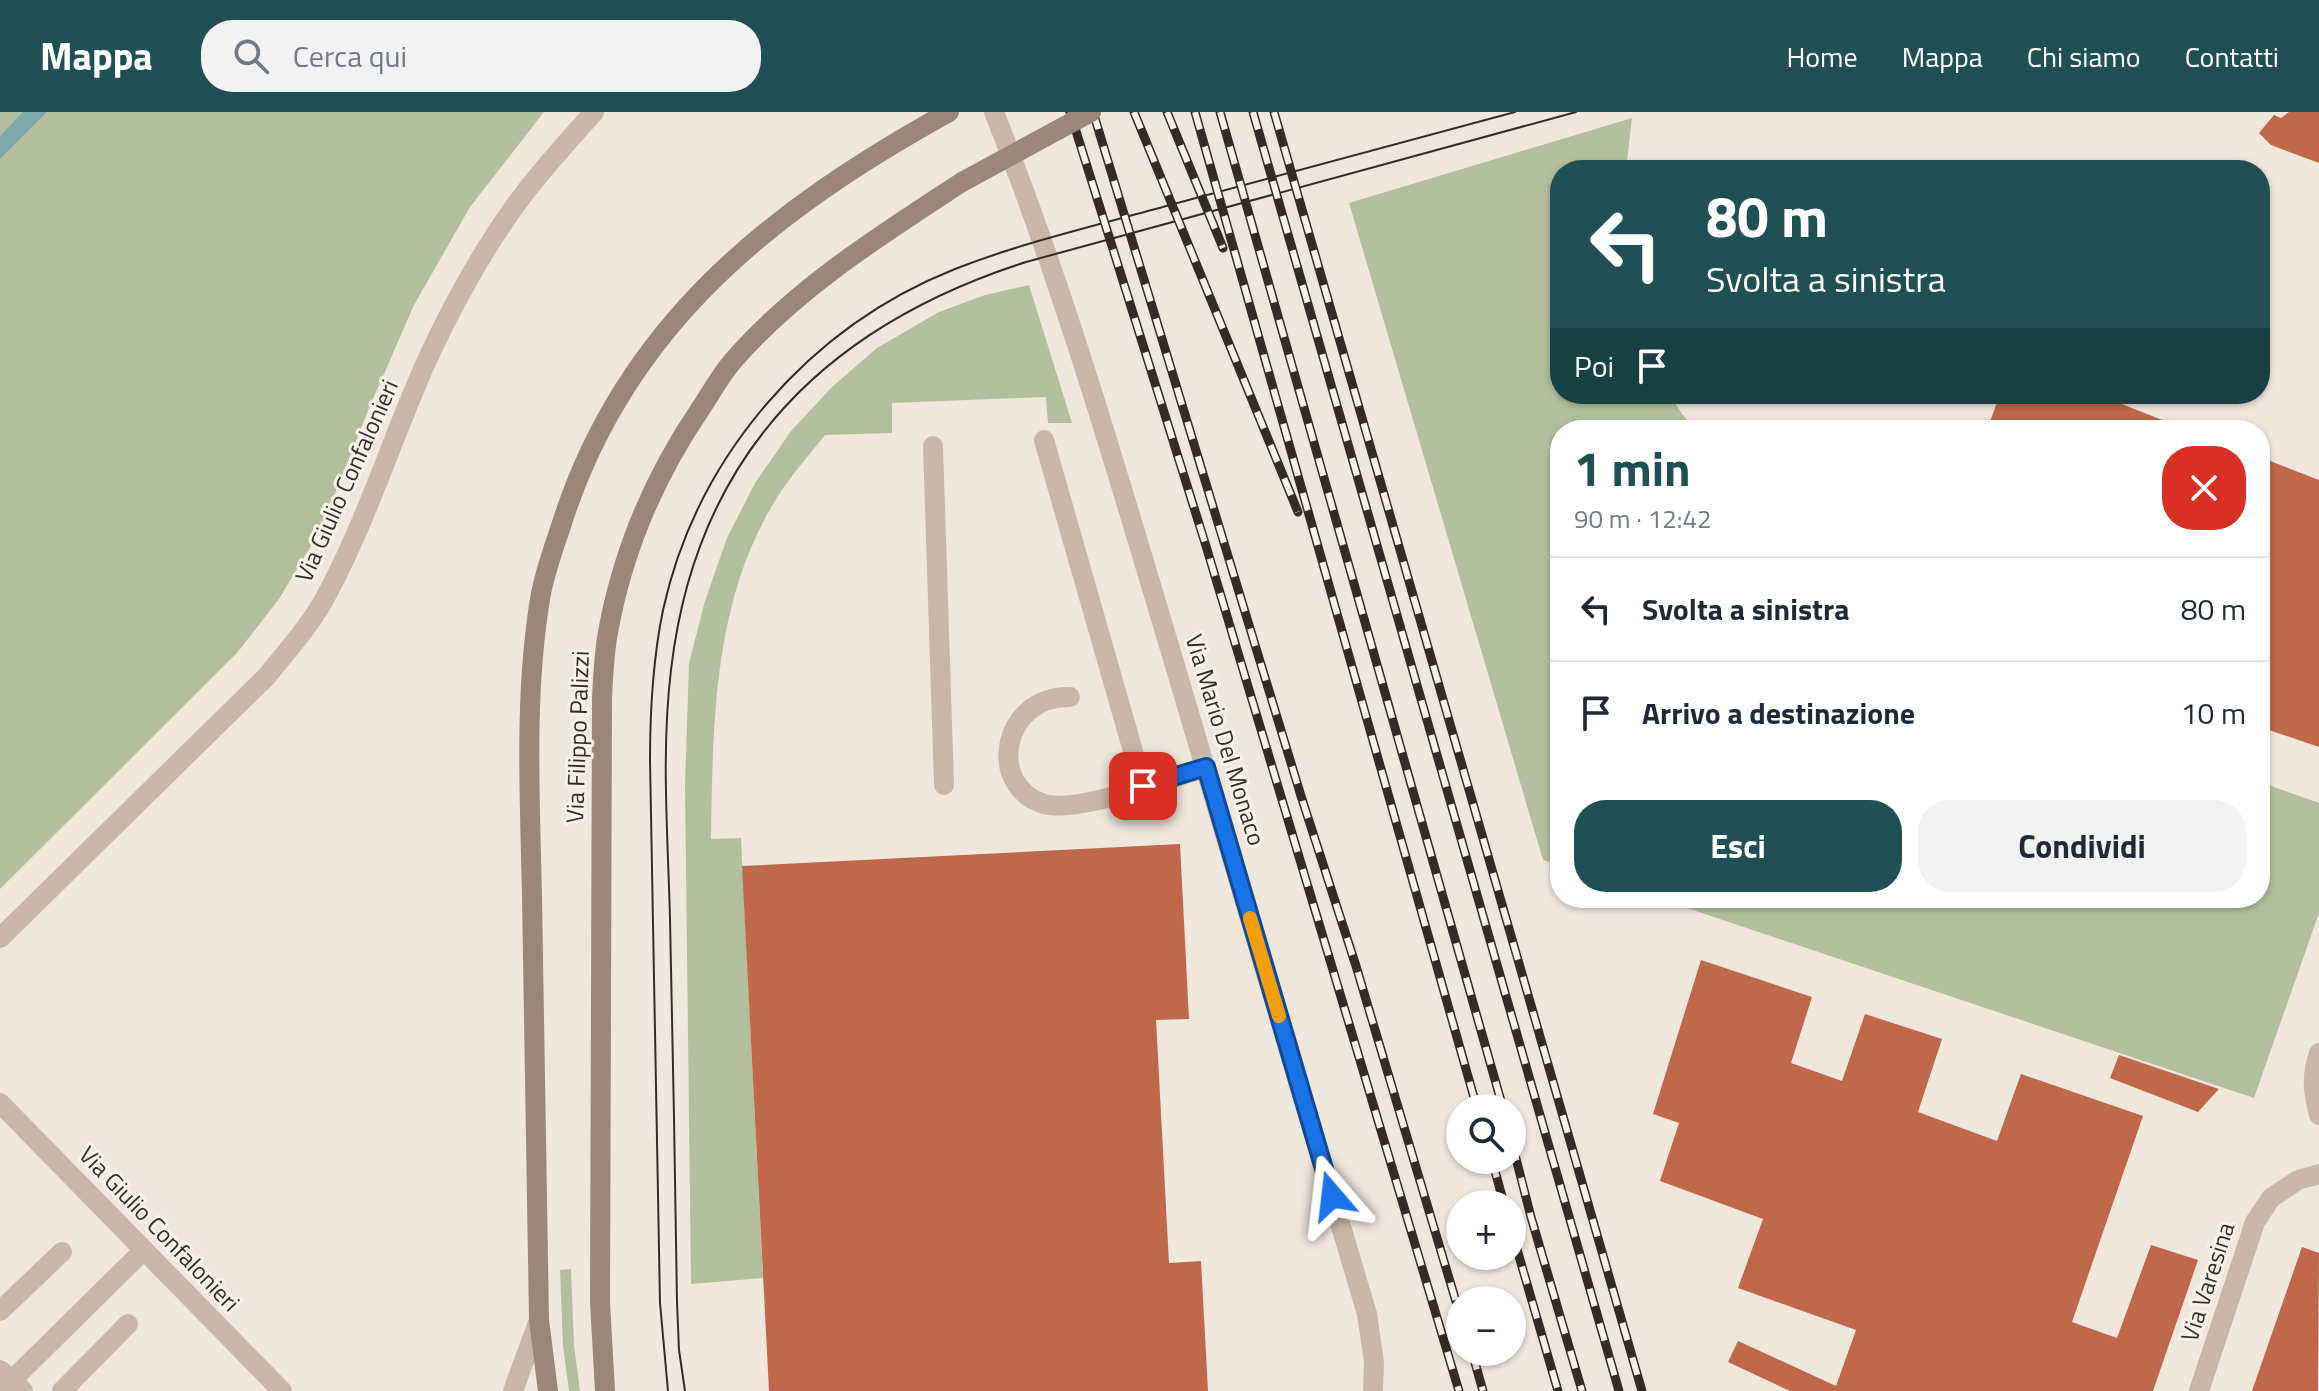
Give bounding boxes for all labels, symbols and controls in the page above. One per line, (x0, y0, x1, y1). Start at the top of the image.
search box (201, 20, 761, 92)
text: Mappa (40, 27, 153, 85)
text: Cerca qui (293, 33, 407, 79)
icon: search (229, 34, 273, 78)
text: Home (1787, 35, 1858, 78)
text: Mappa (1902, 35, 1983, 78)
text: Chi siamo (2027, 35, 2141, 78)
text: Contatti (2185, 35, 2279, 78)
text: 80 m (1706, 174, 1828, 259)
icon: left (1574, 192, 1678, 296)
text: Svolta a sinistra (1706, 251, 1946, 306)
text: Poi (1574, 343, 1614, 389)
icon: arrive (1630, 344, 1674, 388)
street label: Via Giulio Confalonieri (285, 373, 407, 588)
text: 1 min (1574, 432, 1691, 505)
button: close (2162, 446, 2246, 530)
text: 90 m · 12:42 (1574, 499, 1712, 538)
text: Svolta a sinistra (1642, 586, 1850, 632)
text: 80 m (2181, 586, 2246, 632)
icon: left (1574, 587, 1618, 631)
street label: Via Mario Del Monaco (1177, 630, 1275, 850)
street label: Via Filippo Palizzi (556, 650, 598, 824)
text: Arrivo a destinazione (1642, 690, 1915, 736)
text: 10 m (2181, 690, 2246, 736)
icon: arrive (1574, 691, 1618, 735)
pin (1109, 752, 1177, 820)
icon: arrive (1121, 764, 1165, 808)
button: Esci (1574, 800, 1902, 892)
button: Condividi (1918, 800, 2246, 892)
map controls (1446, 1094, 1526, 1366)
button: search (1446, 1094, 1526, 1174)
street label: Via Giulio Confalonieri (71, 1137, 249, 1319)
position arrow (1290, 1154, 1374, 1238)
button: + (1446, 1190, 1526, 1270)
street label: Via Varesina (2171, 1217, 2243, 1346)
button: − (1446, 1286, 1526, 1366)

